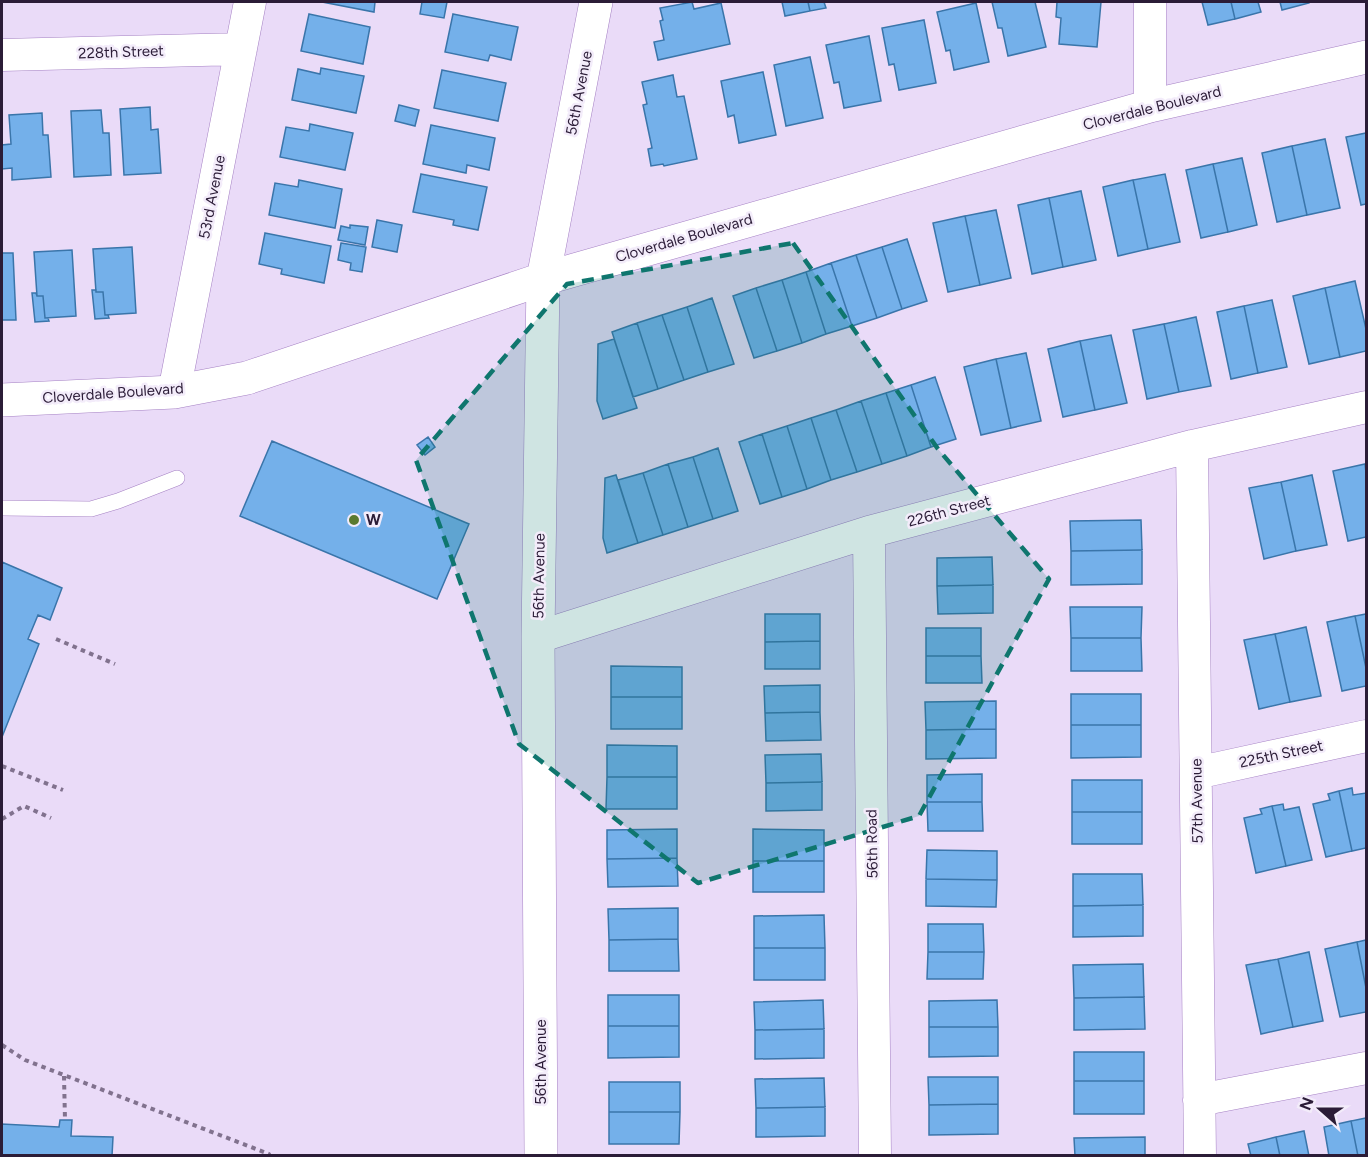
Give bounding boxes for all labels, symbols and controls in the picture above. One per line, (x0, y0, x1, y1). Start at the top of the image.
street label: 228th Street (78, 41, 164, 62)
street label: 56th Avenue (562, 49, 596, 137)
street label: Cloverdale Boulevard (1081, 82, 1223, 134)
street label: 53rd Avenue (195, 154, 229, 240)
street label: Cloverdale Boulevard (613, 210, 755, 266)
street label: Cloverdale Boulevard (42, 379, 184, 407)
street label: 226th Street (906, 491, 993, 531)
place label: W (366, 511, 381, 529)
marker: W (347, 513, 361, 527)
street label: 56th Avenue (529, 533, 549, 619)
street label: 225th Street (1237, 736, 1325, 772)
street label: 57th Avenue (1187, 758, 1207, 844)
street label: 56th Road (862, 809, 882, 879)
street label: 56th Avenue (532, 1019, 550, 1105)
north arrow (1290, 1079, 1350, 1139)
text: N (1295, 1095, 1318, 1113)

